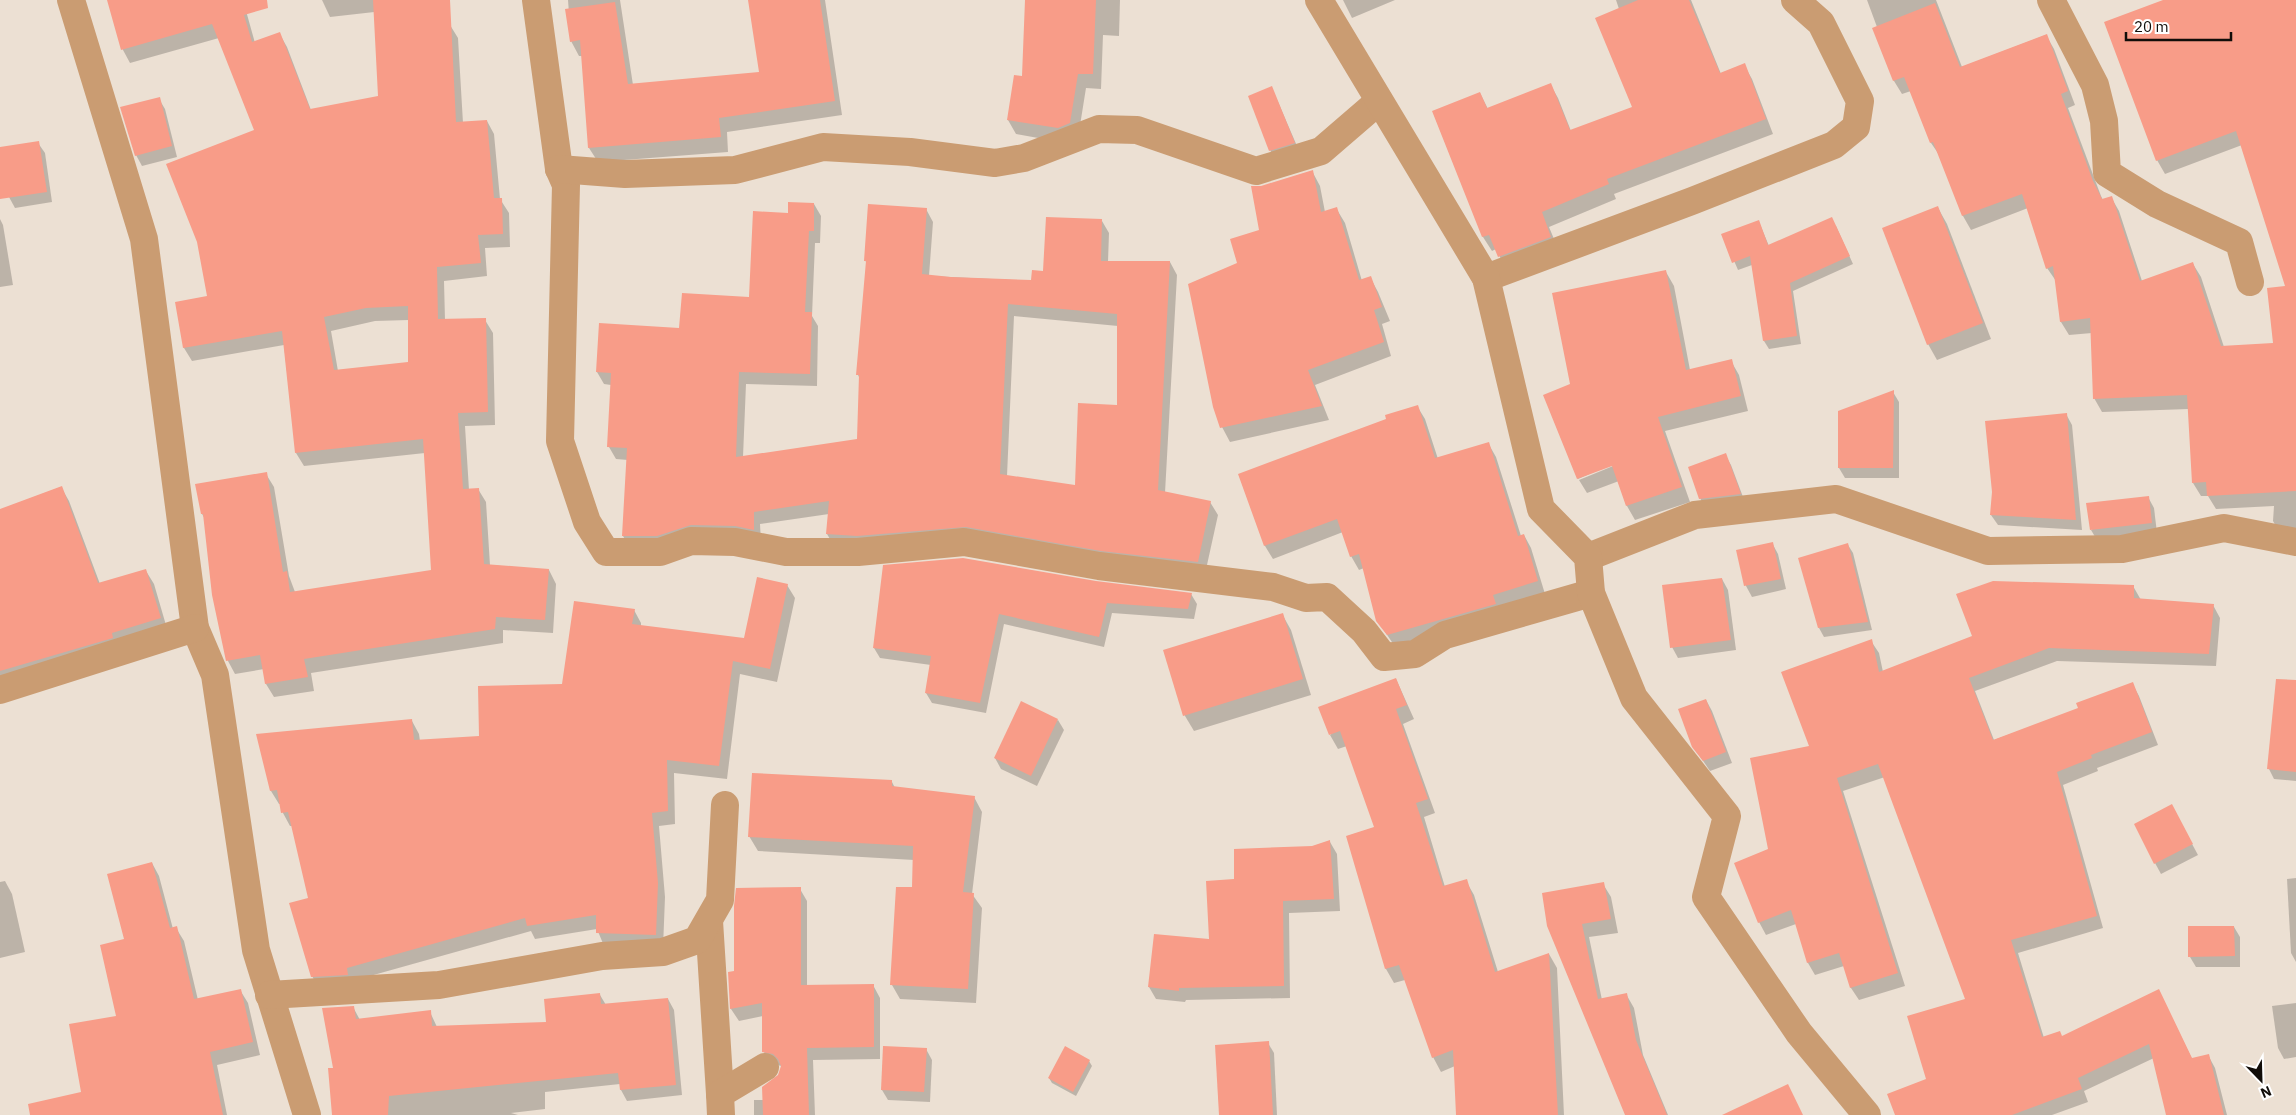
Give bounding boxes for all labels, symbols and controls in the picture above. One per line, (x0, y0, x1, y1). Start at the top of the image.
scale bar (2126, 10, 2231, 42)
text: 20 m (2134, 17, 2169, 36)
north arrow (2236, 1055, 2286, 1105)
text: N (2258, 1082, 2274, 1102)

